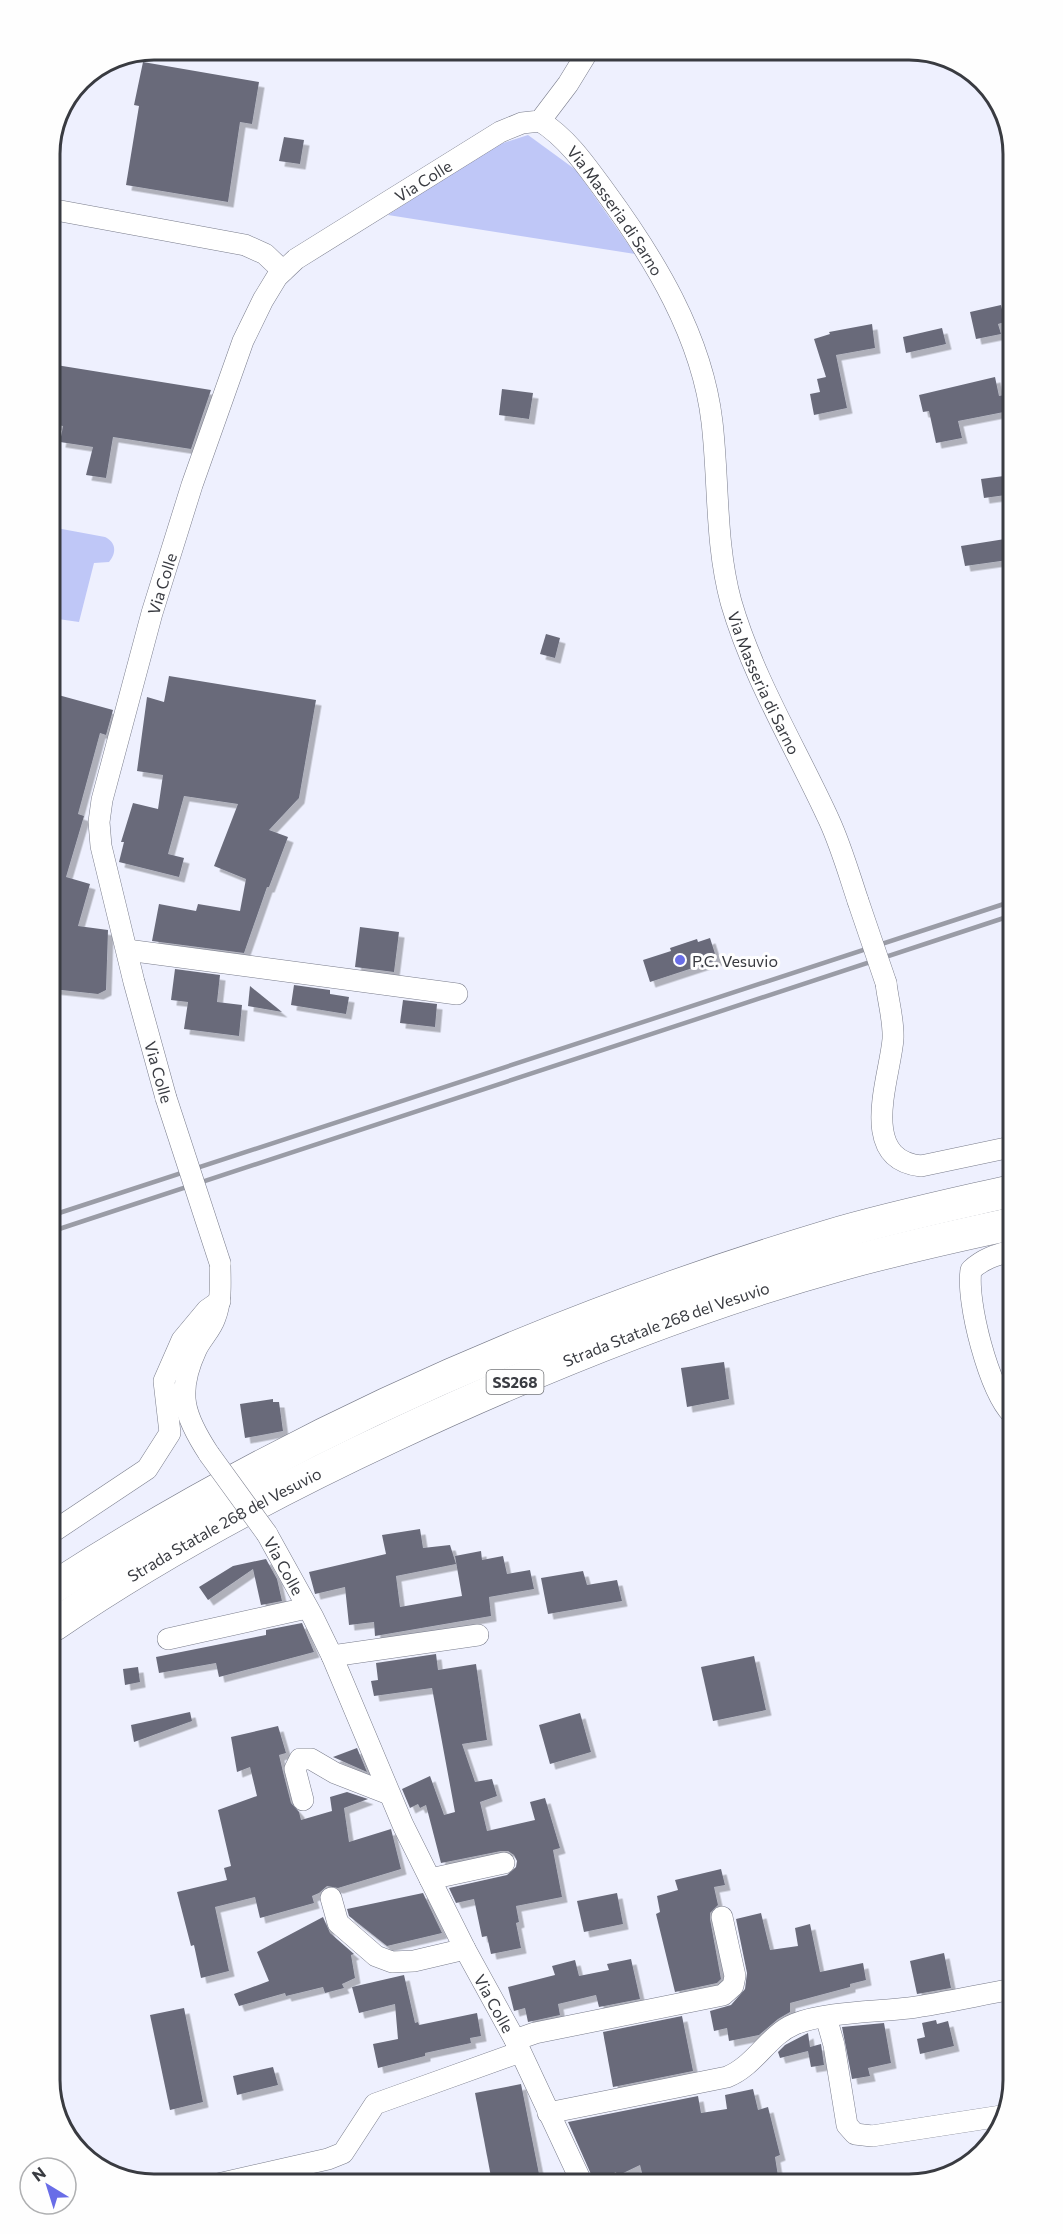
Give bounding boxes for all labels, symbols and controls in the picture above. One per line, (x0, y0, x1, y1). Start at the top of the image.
street label: Via Masseria di Sarno (564, 141, 668, 279)
street label: Via Colle (391, 155, 455, 205)
street label: Via Colle (143, 550, 180, 617)
street label: Via Masseria di Sarno (725, 609, 805, 757)
place label: P.C. Vesuvio (692, 951, 778, 970)
marker: P.C. Vesuvio (673, 953, 687, 967)
street label: Via Colle (141, 1039, 177, 1105)
street label: Strada Statale 268 del Vesuvio (560, 1277, 771, 1370)
road number: SS268 (486, 1370, 544, 1394)
street label: Strada Statale 268 del Vesuvio (124, 1463, 324, 1585)
street label: Via Colle (261, 1533, 308, 1598)
street label: Via Colle (471, 1971, 518, 2036)
north arrow (18, 2156, 78, 2216)
text: N (28, 2163, 49, 2185)

